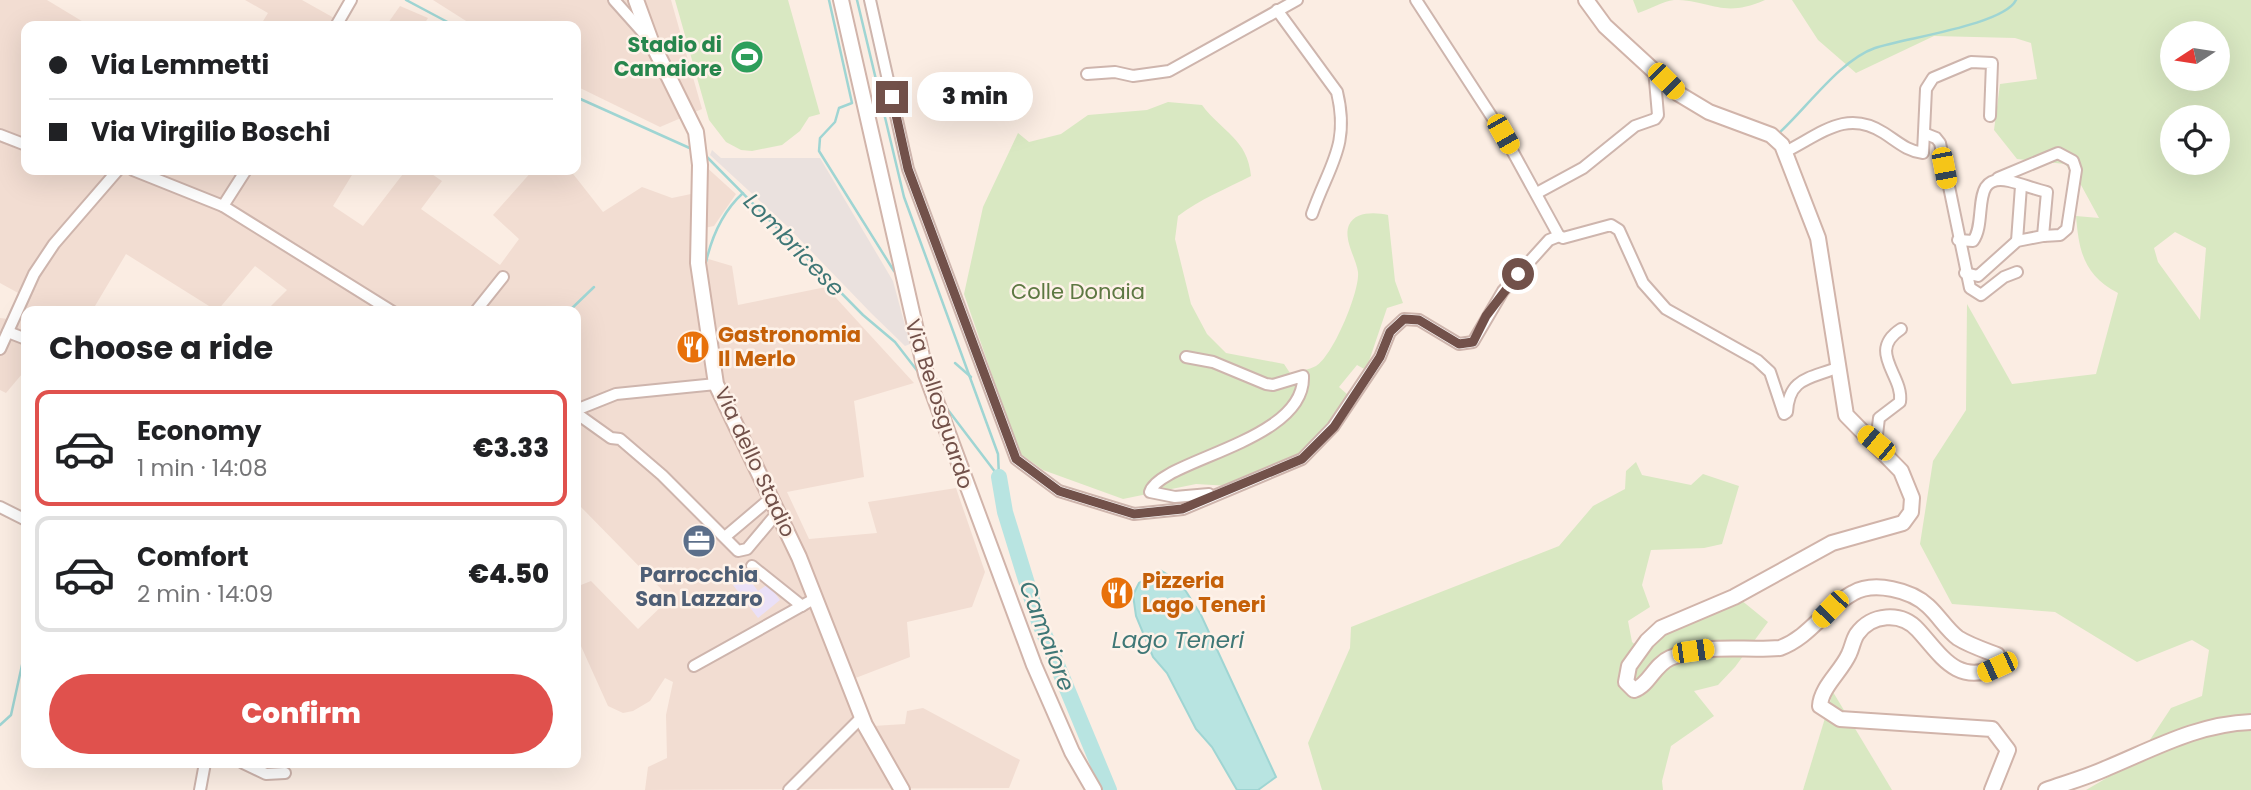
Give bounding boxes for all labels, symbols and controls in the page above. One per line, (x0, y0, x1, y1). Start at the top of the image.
north arrow (2160, 21, 2230, 91)
map controls (2160, 21, 2230, 175)
place label: Stadio di Camaiore (614, 30, 722, 83)
sports icon: Stadio di Camaiore (728, 38, 766, 76)
text: Via Lemmetti (91, 47, 269, 83)
car (1644, 59, 1689, 103)
callout: 3 min (917, 72, 1032, 122)
text: 3 min (942, 80, 1008, 112)
route end (876, 81, 908, 113)
button: locate (2160, 105, 2230, 175)
car (1484, 111, 1523, 157)
text: Via Virgilio Boschi (91, 114, 330, 150)
car (1930, 145, 1959, 191)
water label: Lombricese (736, 186, 852, 304)
route start (1502, 258, 1534, 290)
park label: Colle Donaia (1011, 277, 1145, 306)
street label: Via Bellosguardo (898, 315, 981, 493)
place label: Gastronomia Il Merlo (718, 320, 861, 373)
text: Choose a ride (49, 325, 273, 370)
restaurant icon: Gastronomia Il Merlo (674, 328, 712, 366)
street label: Via dello Stadio (708, 382, 803, 542)
text: Economy (137, 413, 261, 449)
icon: car (53, 417, 116, 480)
car (1854, 421, 1899, 465)
text: €3.33 (473, 430, 549, 466)
text: 1 min · 14:08 (137, 452, 267, 484)
office icon: Parrocchia San Lazzaro (680, 522, 718, 560)
text: Comfort (137, 539, 249, 575)
icon: car (53, 543, 116, 606)
text: €4.50 (468, 556, 549, 592)
place label: Parrocchia San Lazzaro (635, 560, 763, 613)
place label: Pizzeria Lago Teneri (1142, 566, 1266, 619)
restaurant icon: Pizzeria Lago Teneri (1098, 574, 1136, 612)
water label: Camaiore (1011, 576, 1083, 696)
text: 2 min · 14:09 (137, 578, 273, 610)
car (1808, 587, 1853, 631)
water label: Lago Teneri (1112, 624, 1245, 656)
car (1671, 638, 1716, 664)
car (1974, 649, 2021, 685)
button: Confirm (49, 674, 553, 754)

